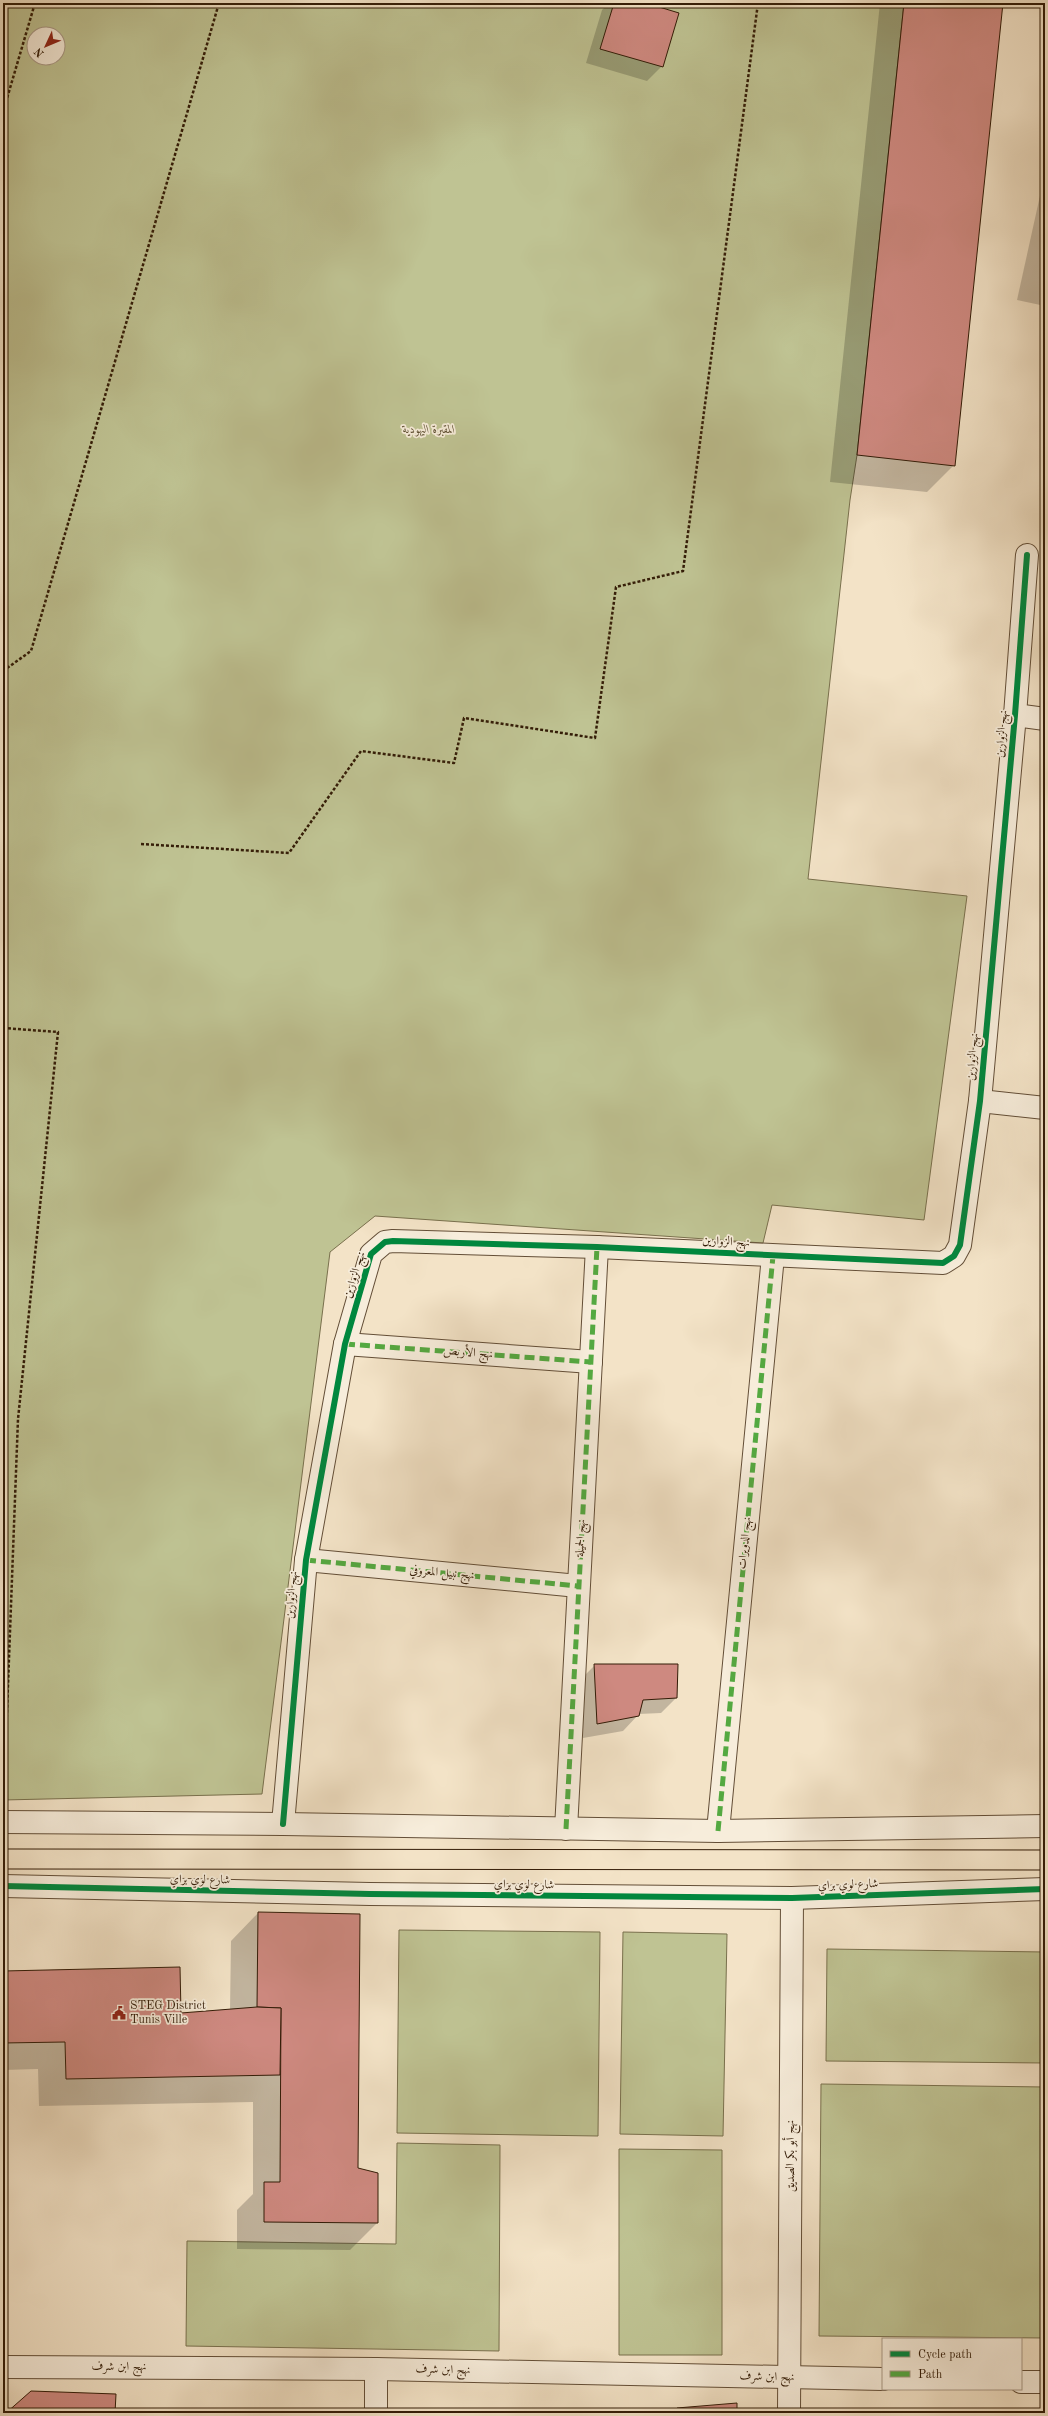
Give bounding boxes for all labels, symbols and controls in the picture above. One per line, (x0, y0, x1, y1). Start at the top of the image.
north arrow (26, 26, 66, 66)
text: N (33, 45, 47, 59)
park label: المقبرة اليهودية (402, 424, 455, 437)
street label: نهج الزوارين (994, 710, 1014, 759)
street label: نهج الزوارين (965, 1033, 985, 1082)
street label: نهج الزوارين (702, 1235, 750, 1253)
street label: نهج الزوارين (342, 1250, 372, 1301)
street label: نهج الأربص (442, 1341, 494, 1365)
street label: نهج الدويرات (736, 1516, 758, 1570)
street label: نهج الجميلة (574, 1519, 592, 1558)
street label: نهج نبيل المعروفي (409, 1563, 475, 1586)
street label: نهج الزوارين (284, 1571, 304, 1620)
street label: شارع لوي براي (170, 1873, 230, 1891)
street label: شارع لوي براي (494, 1878, 554, 1896)
street label: شارع لوي براي (818, 1878, 879, 1896)
place label: STEG District Tunis Ville (130, 2000, 206, 2026)
public building icon: STEG District Tunis Ville (111, 2005, 127, 2021)
street label: نهج أبو بكر الصديق (782, 2120, 801, 2192)
legend (882, 2338, 1022, 2390)
text: Cycle path (918, 2349, 973, 2361)
street label: نهج ابن شرف (92, 2361, 146, 2377)
street label: نهج ابن شرف (415, 2364, 471, 2380)
text: Path (918, 2369, 943, 2381)
street label: نهج ابن شرف (739, 2371, 795, 2387)

